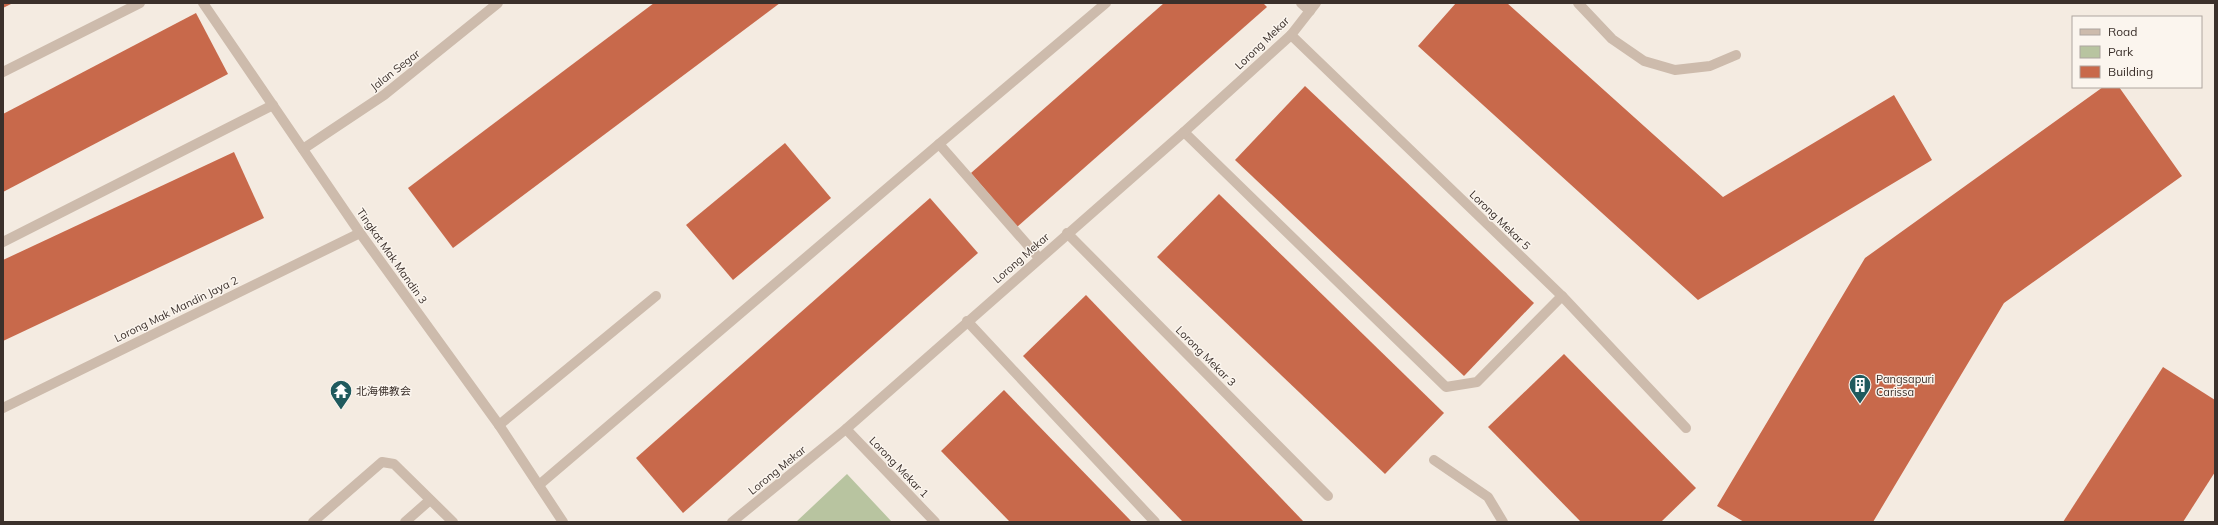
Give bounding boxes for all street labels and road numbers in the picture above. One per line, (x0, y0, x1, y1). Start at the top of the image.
street label: Lorong Mekar (1232, 14, 1292, 72)
street label: Jalan Segar (368, 46, 422, 94)
street label: Lorong Mekar 5 (1467, 187, 1534, 253)
street label: Tingkat Mak Mandin 3 (354, 206, 430, 306)
street label: Lorong Mekar (990, 230, 1052, 286)
street label: Lorong Mak Mandin Jaya 2 (112, 273, 241, 345)
street label: Lorong Mekar 3 (1173, 323, 1239, 389)
street label: Lorong Mekar 1 (866, 434, 932, 500)
street label: Lorong Mekar (745, 443, 809, 497)

